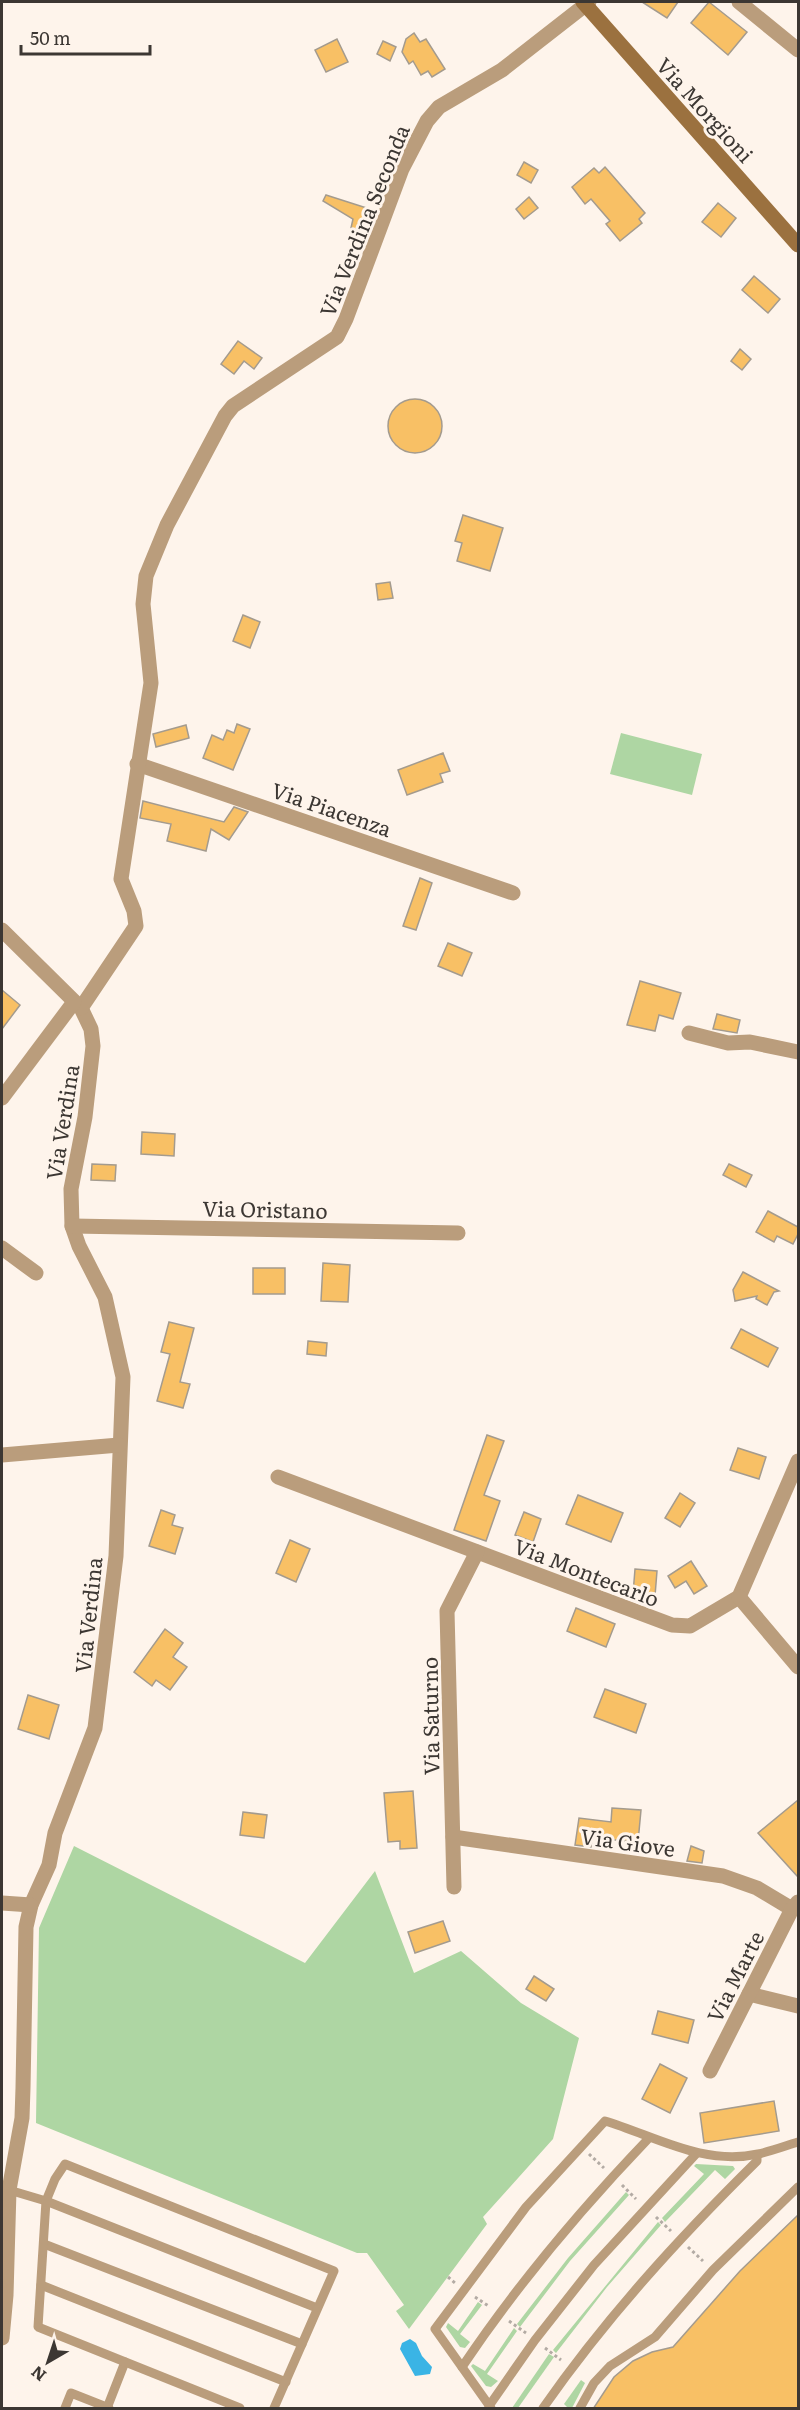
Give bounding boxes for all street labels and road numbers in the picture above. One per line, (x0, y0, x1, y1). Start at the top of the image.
street label: Via Morgioni (650, 50, 762, 168)
street label: Via Verdina Seconda (310, 119, 416, 321)
street label: Via Piacenza (268, 773, 397, 843)
street label: Via Verdina (37, 1061, 86, 1182)
street label: Via Oristano (202, 1191, 328, 1225)
street label: Via Montecarlo (510, 1529, 664, 1613)
street label: Via Verdina (65, 1555, 109, 1675)
street label: Via Saturno (412, 1657, 446, 1775)
street label: Via Giove (579, 1819, 677, 1863)
street label: Via Marte (698, 1925, 770, 2027)

